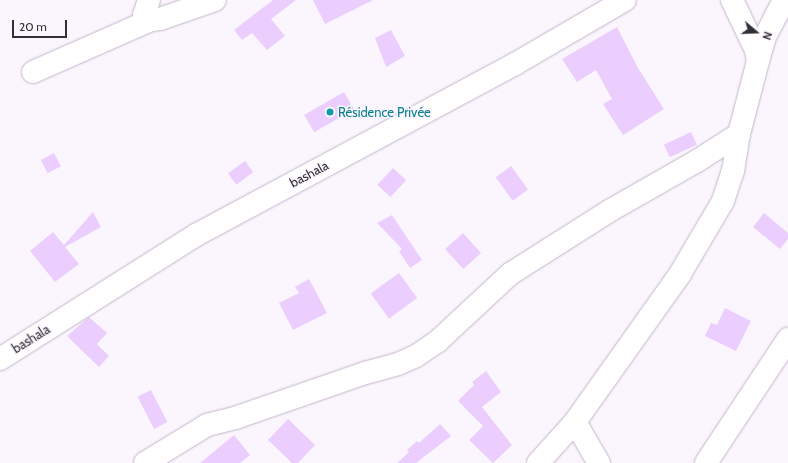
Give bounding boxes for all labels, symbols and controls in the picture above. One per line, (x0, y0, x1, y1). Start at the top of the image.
scale bar (14, 12, 69, 38)
north arrow (736, 12, 776, 52)
text: 20 m (19, 19, 47, 34)
text: N (759, 30, 775, 42)
place label: Résidence Privée (338, 104, 431, 120)
marker: Résidence Privée (325, 107, 335, 117)
street label: bashala (287, 157, 331, 191)
street label: bashala (9, 321, 53, 357)

